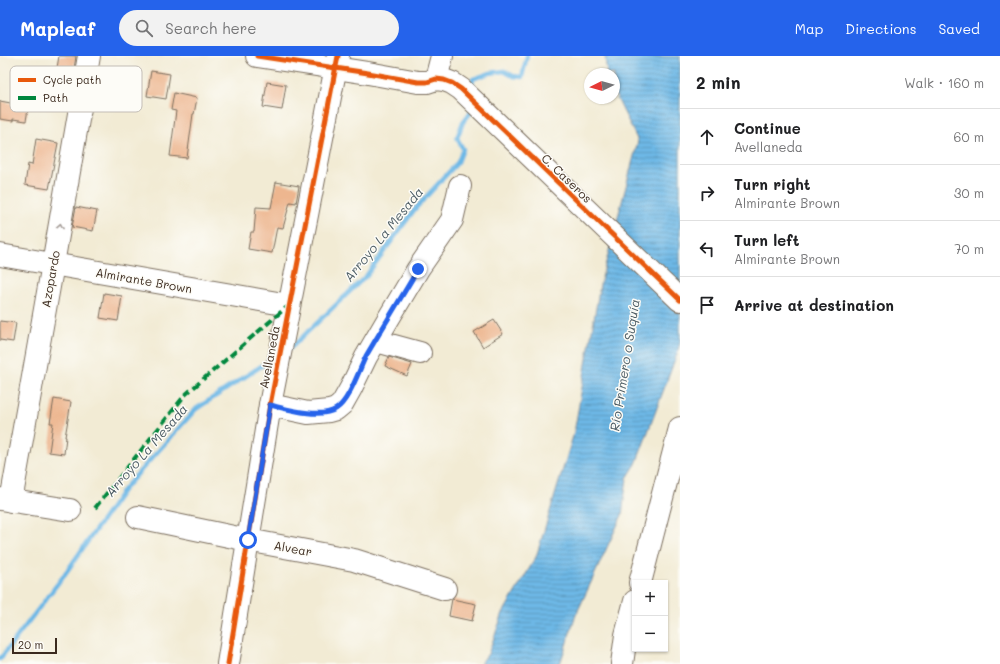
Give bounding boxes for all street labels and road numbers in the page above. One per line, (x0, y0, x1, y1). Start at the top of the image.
street label: C. Caseros (538, 150, 596, 206)
street label: Azopardo (37, 249, 63, 309)
street label: Almirante Brown (94, 264, 194, 296)
street label: Avellaneda (255, 324, 283, 390)
street label: Alvear (273, 537, 313, 559)

